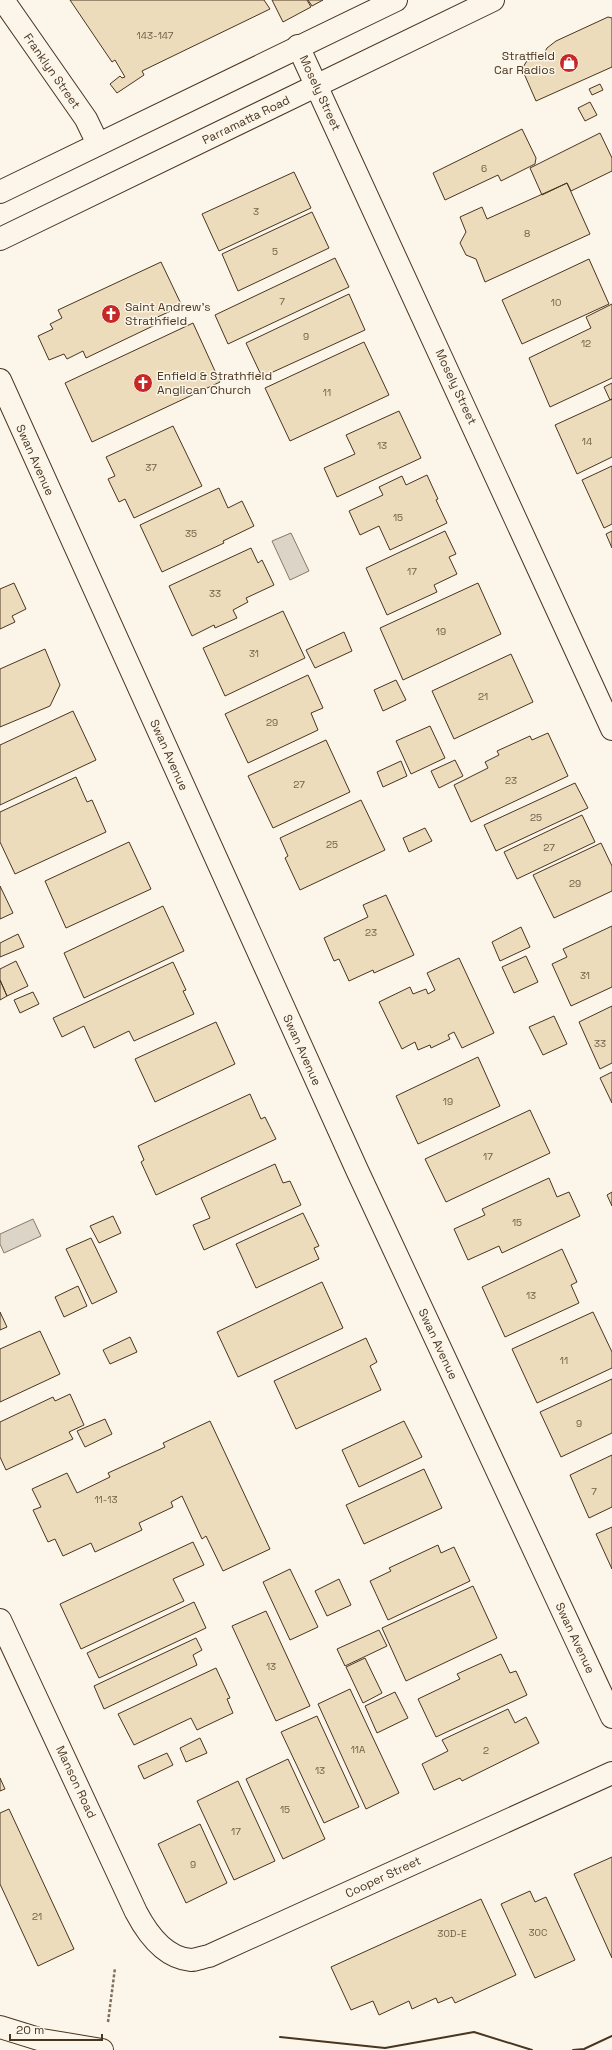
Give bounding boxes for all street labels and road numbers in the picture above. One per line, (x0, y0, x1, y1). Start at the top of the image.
street label: Franklyn Street (20, 30, 84, 112)
street label: Mosely Street (296, 53, 344, 133)
street label: Parramatta Road (199, 92, 293, 148)
street label: Mosely Street (432, 347, 480, 427)
street label: Swan Avenue (12, 422, 58, 498)
street label: Swan Avenue (146, 717, 192, 793)
street label: Swan Avenue (279, 1012, 325, 1088)
street label: Swan Avenue (415, 1306, 461, 1382)
street label: Swan Avenue (552, 1600, 598, 1676)
street label: Manson Road (52, 1743, 100, 1821)
street label: Cooper Street (343, 1852, 423, 1902)

